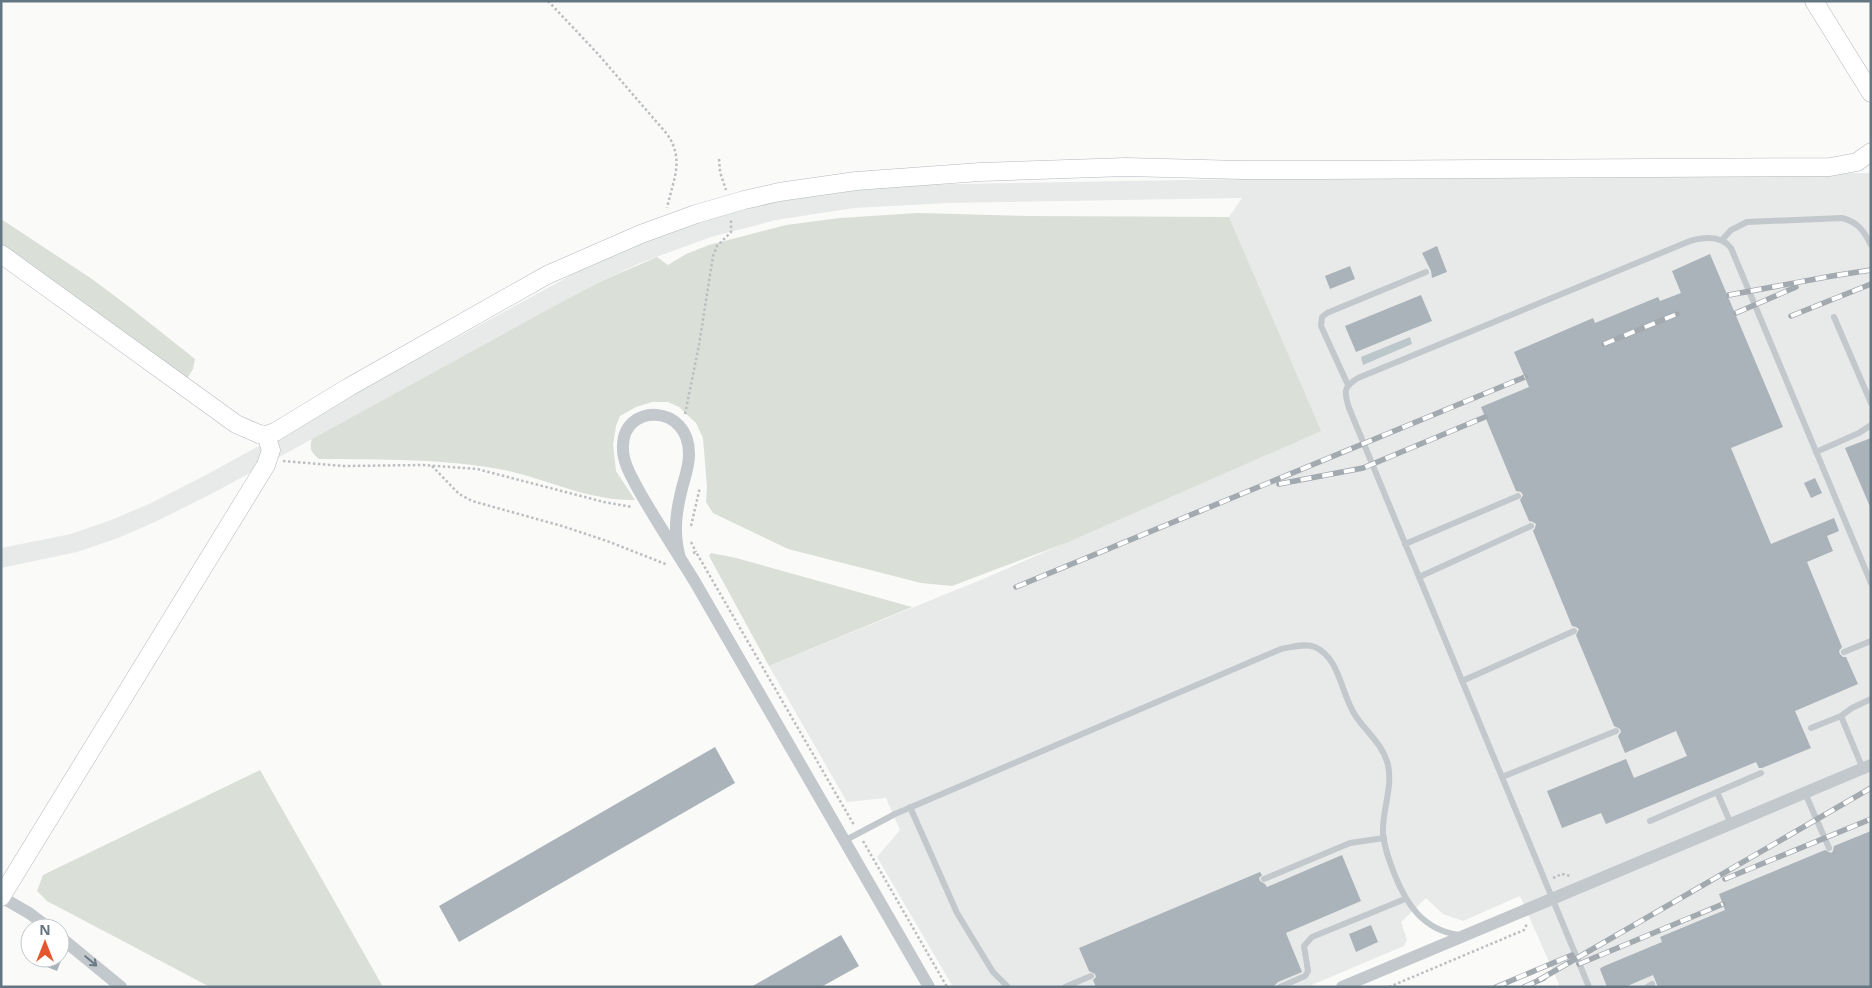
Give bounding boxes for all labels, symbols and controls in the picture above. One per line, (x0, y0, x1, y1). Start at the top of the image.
north arrow (20, 918, 70, 968)
text: N (39, 920, 51, 939)
one-way arrow (84, 955, 97, 966)

